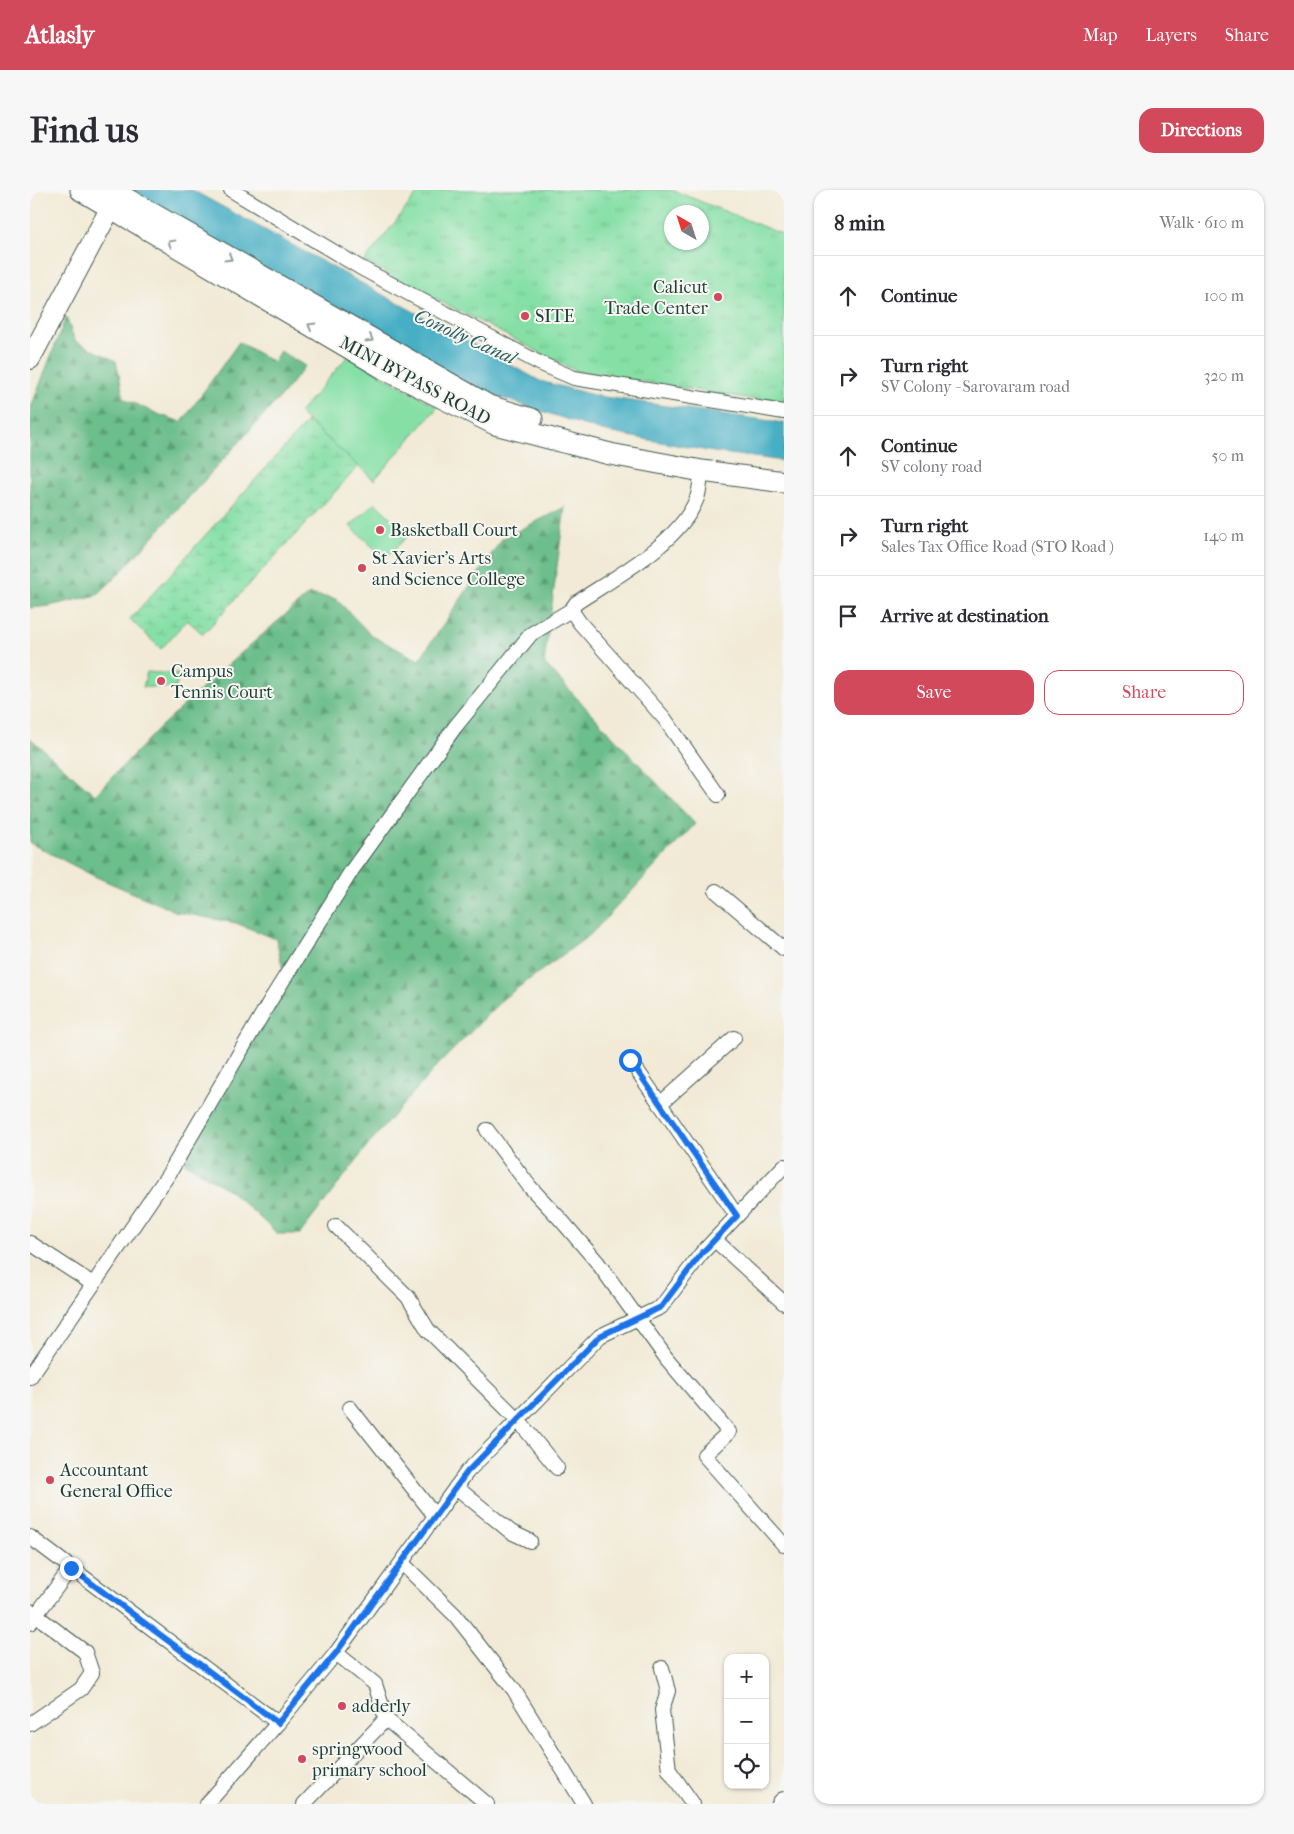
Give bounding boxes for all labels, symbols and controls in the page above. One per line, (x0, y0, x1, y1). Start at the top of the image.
text: Atlasly (25, 21, 94, 49)
text: Map (1083, 25, 1117, 46)
text: Layers (1145, 25, 1197, 46)
text: Share (1225, 25, 1269, 46)
button: Directions (1139, 108, 1264, 153)
text: Find us (30, 110, 139, 151)
north arrow (664, 205, 709, 250)
text: 8 min (834, 211, 885, 235)
text: Walk · 610 m (1159, 213, 1244, 232)
one-way arrow (167, 240, 176, 250)
one-way arrow (224, 252, 233, 262)
place label: Calicut Trade Center (604, 277, 709, 319)
icon: ahead (834, 282, 862, 310)
text: Continue (881, 285, 957, 307)
text: 100 m (1204, 286, 1244, 305)
marker: Calicut Trade Center (712, 291, 724, 303)
water label: Conolly Canal (411, 305, 521, 370)
place label: SITE (535, 306, 574, 327)
marker: SITE (519, 310, 531, 322)
one-way arrow (308, 322, 317, 332)
street label: MINI BYPASS ROAD (336, 332, 494, 430)
one-way arrow (365, 332, 374, 342)
text: Turn right (881, 355, 968, 377)
icon: right (834, 362, 862, 390)
text: 320 m (1204, 366, 1244, 385)
text: SV Colony - Sarovaram road (881, 377, 1070, 396)
text: Continue (881, 435, 957, 457)
icon: ahead (834, 442, 862, 470)
text: 50 m (1212, 446, 1244, 465)
text: SV colony road (881, 457, 982, 476)
text: Turn right (881, 515, 968, 537)
place label: Basketball Court (390, 520, 519, 541)
icon: right (834, 522, 862, 550)
marker: Basketball Court (374, 524, 386, 536)
text: 140 m (1203, 526, 1244, 545)
text: Sales Tax Office Road (STO Road ) (881, 537, 1114, 556)
place label: St Xavier's Arts and Science College (372, 548, 525, 590)
marker: St Xavier's Arts and Science College (356, 562, 368, 574)
icon: arrive (834, 602, 862, 630)
text: Arrive at destination (881, 605, 1049, 627)
place label: Campus Tennis Court (171, 661, 273, 703)
button: Save (834, 670, 1034, 715)
button: Share (1044, 670, 1244, 715)
marker: Campus Tennis Court (155, 675, 167, 687)
route start (619, 1049, 642, 1072)
place label: Accountant General Office (59, 1460, 173, 1502)
marker: Accountant General Office (44, 1474, 56, 1486)
route end (60, 1557, 83, 1580)
map controls (724, 1654, 769, 1789)
button: + (724, 1654, 769, 1699)
place label: adderly (352, 1696, 412, 1717)
button: − (724, 1699, 769, 1744)
marker: adderly (336, 1700, 348, 1712)
place label: springwood primary school (311, 1739, 427, 1781)
button: locate (724, 1744, 769, 1789)
marker: springwood primary school (296, 1753, 308, 1765)

